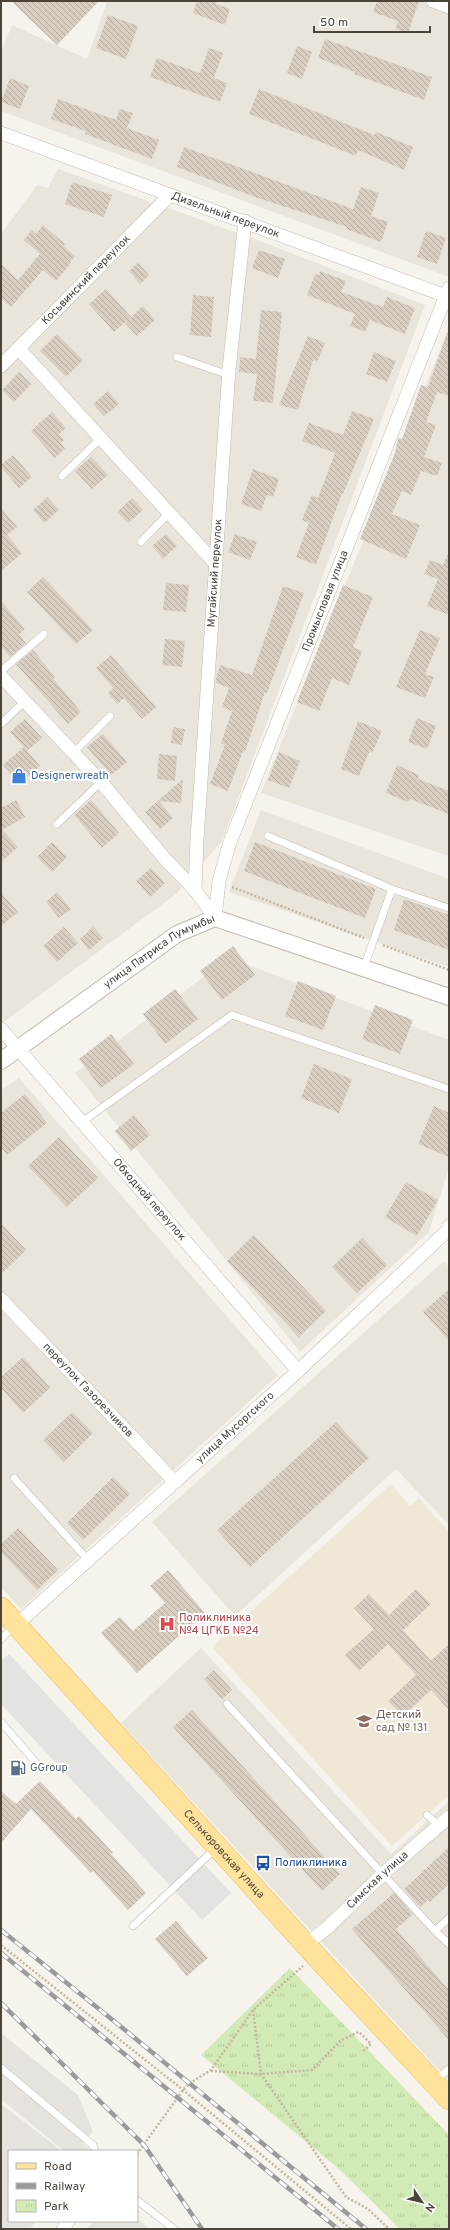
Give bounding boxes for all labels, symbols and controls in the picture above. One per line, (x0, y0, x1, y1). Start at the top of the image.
scale bar (314, 8, 430, 34)
text: 50 m (320, 15, 348, 31)
street label: Дизельный переулок (169, 189, 282, 241)
street label: Косьвинский переулок (39, 232, 134, 328)
street label: Мугайский переулок (204, 518, 226, 628)
street label: Промысловая улица (299, 548, 352, 653)
shop icon: Designerwreath (10, 767, 28, 785)
place label: Designerwreath (31, 769, 109, 783)
street label: улица Патриса Лумумбы (101, 912, 217, 992)
street label: Обходной переулок (110, 1155, 189, 1244)
street label: переулок Газорезчиков (40, 1340, 136, 1441)
street label: улица Мусоргского (193, 1389, 277, 1466)
place label: Поликлиника №4 ЦГКБ №24 (179, 1611, 259, 1638)
hospital icon: Поликлиника №4 ЦГКБ №24 (158, 1615, 176, 1633)
place label: Детский сад № 131 (376, 1708, 428, 1735)
school or university icon: Детский сад № 131 (355, 1712, 373, 1730)
fuel station icon: GGroup (9, 1759, 27, 1777)
place label: GGroup (30, 1761, 68, 1775)
street label: Селькоровская улица (180, 1807, 268, 1902)
street label: Симская улица (344, 1848, 411, 1912)
bus stop icon: Поликлиника (254, 1854, 272, 1872)
place label: Поликлиника (275, 1856, 347, 1870)
legend (8, 2150, 138, 2222)
text: Road (44, 2159, 72, 2175)
text: Railway (44, 2179, 85, 2195)
north arrow (402, 2182, 442, 2222)
text: Park (44, 2199, 69, 2215)
text: N (421, 2200, 437, 2214)

